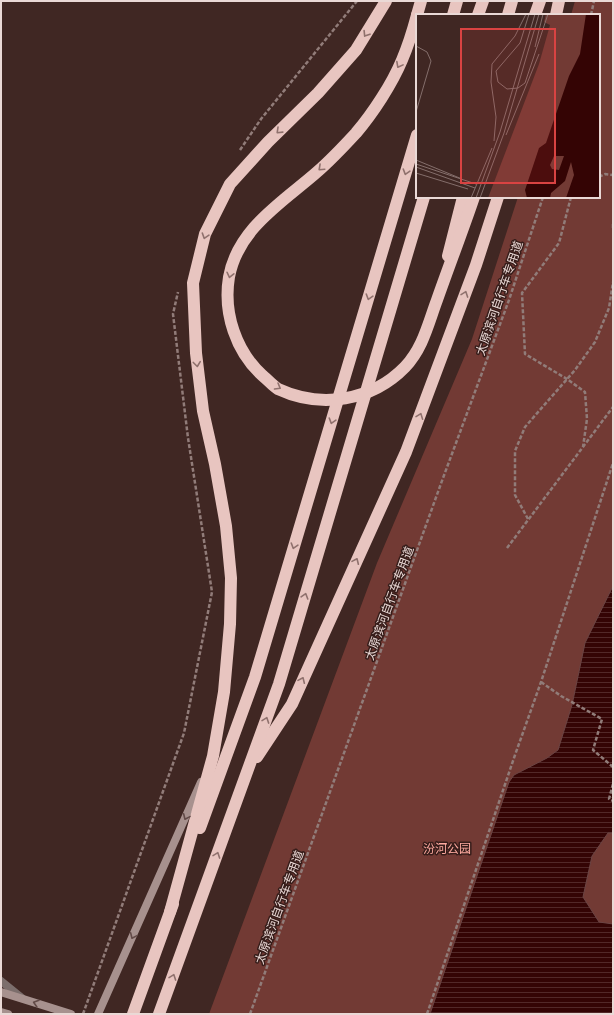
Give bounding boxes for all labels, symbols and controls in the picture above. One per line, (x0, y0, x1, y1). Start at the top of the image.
inset map (416, 14, 600, 198)
one-way arrow (363, 30, 370, 37)
one-way arrow (397, 61, 404, 68)
one-way arrow (276, 126, 284, 134)
one-way arrow (318, 163, 326, 171)
one-way arrow (402, 168, 411, 175)
one-way arrow (201, 232, 210, 239)
street label: 太原滨河自行车专用道 (472, 239, 526, 357)
one-way arrow (227, 272, 235, 278)
one-way arrow (461, 290, 469, 297)
one-way arrow (365, 293, 374, 300)
one-way arrow (192, 361, 201, 367)
one-way arrow (274, 382, 281, 390)
one-way arrow (415, 412, 423, 419)
one-way arrow (328, 418, 337, 425)
one-way arrow (290, 542, 299, 549)
street label: 太原滨河自行车专用道 (361, 544, 417, 662)
one-way arrow (351, 558, 359, 566)
one-way arrow (300, 592, 309, 599)
one-way arrow (298, 677, 306, 684)
one-way arrow (261, 716, 270, 723)
one-way arrow (183, 813, 191, 821)
park label: 汾河公园 (423, 841, 471, 856)
street label: 太原滨河自行车专用道 (251, 848, 307, 966)
one-way arrow (212, 852, 221, 859)
one-way arrow (130, 932, 138, 939)
one-way arrow (168, 974, 176, 981)
one-way arrow (32, 999, 39, 1008)

